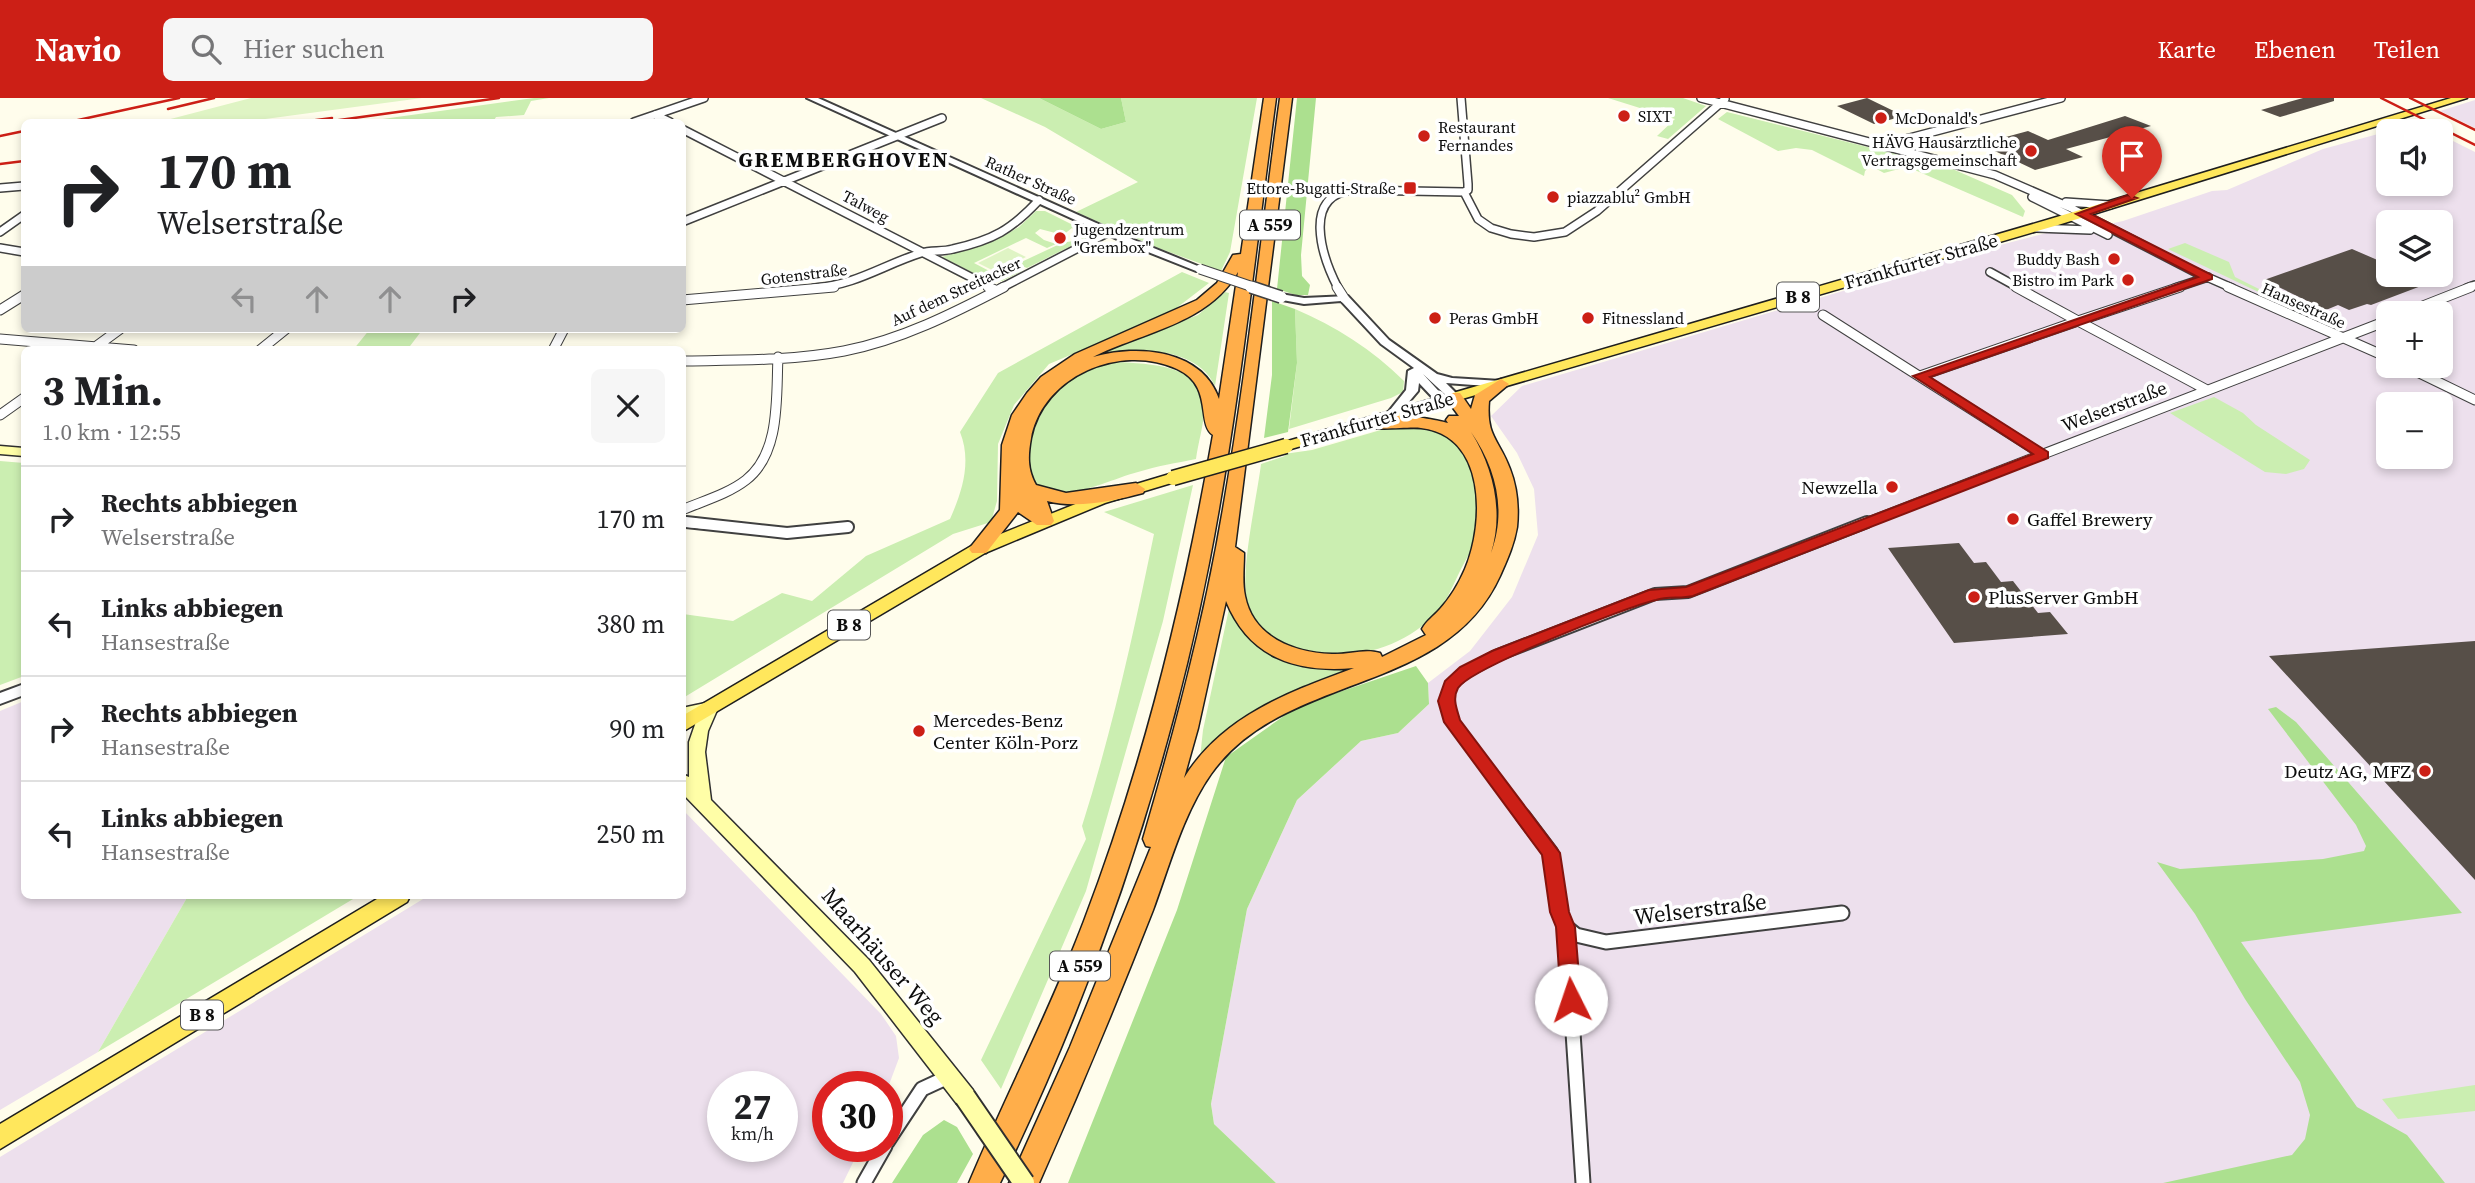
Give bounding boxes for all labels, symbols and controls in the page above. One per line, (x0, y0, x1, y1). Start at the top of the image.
search box (163, 18, 653, 81)
text: Navio (35, 27, 121, 72)
icon: search (187, 30, 225, 68)
text: Hier suchen (243, 31, 385, 67)
text: Karte (2157, 33, 2216, 66)
text: Ebenen (2254, 33, 2336, 66)
text: Teilen (2374, 33, 2440, 66)
place label: SIXT (1638, 105, 1672, 127)
place label: McDonald's (1895, 107, 1978, 129)
marker: SIXT (1616, 108, 1632, 124)
marker: McDonald's (1873, 110, 1889, 126)
place label: Restaurant Fernandes (1438, 116, 1516, 156)
map controls (2376, 119, 2453, 469)
button: sound (2376, 119, 2453, 196)
pin (2102, 126, 2162, 198)
marker: Restaurant Fernandes (1416, 128, 1432, 144)
place label: HÄVG Hausärztliche Vertragsgemeinschaft (1861, 131, 2018, 171)
text: 170 m (157, 137, 292, 204)
icon: arrive (2113, 137, 2151, 175)
marker: HÄVG Hausärztliche Vertragsgemeinschaft (2023, 143, 2039, 159)
district label: GREMBERGHOVEN (739, 145, 949, 174)
icon: right (42, 147, 133, 238)
street label: Rather Straße (982, 150, 1080, 210)
place label: Ettore-Bugatti-Straße (1246, 177, 1396, 199)
marker: Ettore-Bugatti-Straße (1402, 180, 1418, 196)
street label: Talweg (839, 185, 893, 227)
place label: piazzablu² GmbH (1567, 186, 1691, 208)
marker: piazzablu² GmbH (1545, 189, 1561, 205)
text: Welserstraße (157, 201, 344, 245)
road number: A 559 (1240, 210, 1300, 240)
button: layers (2376, 210, 2453, 287)
place label: Jugendzentrum "Grembox" (1073, 218, 1185, 258)
street label: Frankfurter Straße (1841, 227, 2001, 295)
marker: Jugendzentrum "Grembox" (1052, 230, 1068, 246)
place label: Buddy Bash (2017, 248, 2100, 270)
street label: Auf dem Streitacker (887, 251, 1025, 331)
marker: Buddy Bash (2106, 251, 2122, 267)
street label: Gotenstraße (759, 258, 849, 290)
place label: Bistro im Park (2012, 269, 2114, 291)
marker: Bistro im Park (2120, 272, 2136, 288)
street label: Hansestraße (2259, 277, 2349, 333)
icon: left (225, 280, 263, 318)
icon: ahead (298, 280, 336, 318)
icon: ahead (371, 280, 409, 318)
icon: right (444, 280, 482, 318)
road number: B 8 (1777, 282, 1819, 312)
button: + (2376, 301, 2453, 378)
place label: Peras GmbH (1449, 307, 1539, 329)
place label: Fitnessland (1602, 307, 1684, 329)
marker: Peras GmbH (1427, 310, 1443, 326)
marker: Fitnessland (1580, 310, 1596, 326)
text: 3 Min. (42, 361, 163, 419)
button: close (591, 369, 665, 443)
street label: Welserstraße (2058, 374, 2170, 438)
street label: Frankfurter Straße (1297, 385, 1457, 453)
button: − (2376, 392, 2453, 469)
text: 1.0 km · 12:55 (42, 416, 181, 448)
place label: Newzella (1801, 474, 1878, 500)
marker: Newzella (1884, 479, 1900, 495)
text: Rechts abbiegen (101, 485, 298, 521)
icon: right (42, 500, 80, 538)
text: 170 m (597, 501, 665, 537)
place label: Gaffel Brewery (2027, 506, 2153, 532)
marker: Gaffel Brewery (2005, 511, 2021, 527)
text: Welserstraße (101, 521, 235, 553)
place label: PlusServer GmbH (1988, 584, 2139, 610)
marker: PlusServer GmbH (1966, 589, 1982, 605)
text: Links abbiegen (101, 590, 284, 626)
icon: left (42, 605, 80, 643)
text: 380 m (597, 606, 665, 642)
road number: B 8 (828, 610, 870, 640)
text: Hansestraße (101, 626, 230, 658)
text: Rechts abbiegen (101, 695, 298, 731)
place label: Mercedes-Benz Center Köln-Porz (933, 707, 1078, 755)
icon: right (42, 710, 80, 748)
text: 90 m (610, 711, 665, 747)
marker: Mercedes-Benz Center Köln-Porz (911, 723, 927, 739)
text: Hansestraße (101, 731, 230, 763)
place label: Deutz AG, MFZ (2284, 758, 2412, 784)
marker: Deutz AG, MFZ (2417, 763, 2433, 779)
text: Links abbiegen (101, 800, 284, 836)
icon: left (42, 815, 80, 853)
text: 250 m (597, 816, 665, 852)
text: Hansestraße (101, 836, 230, 868)
street label: Maarhäuser Weg (814, 881, 952, 1032)
street label: Welserstraße (1632, 885, 1768, 933)
road number: A 559 (1050, 952, 1110, 980)
position arrow (1534, 963, 1608, 1037)
road number: B 8 (181, 1000, 223, 1030)
speed limit sign: 30 (812, 1071, 903, 1162)
text: 27 (734, 1083, 771, 1131)
text: km/h (731, 1121, 774, 1146)

